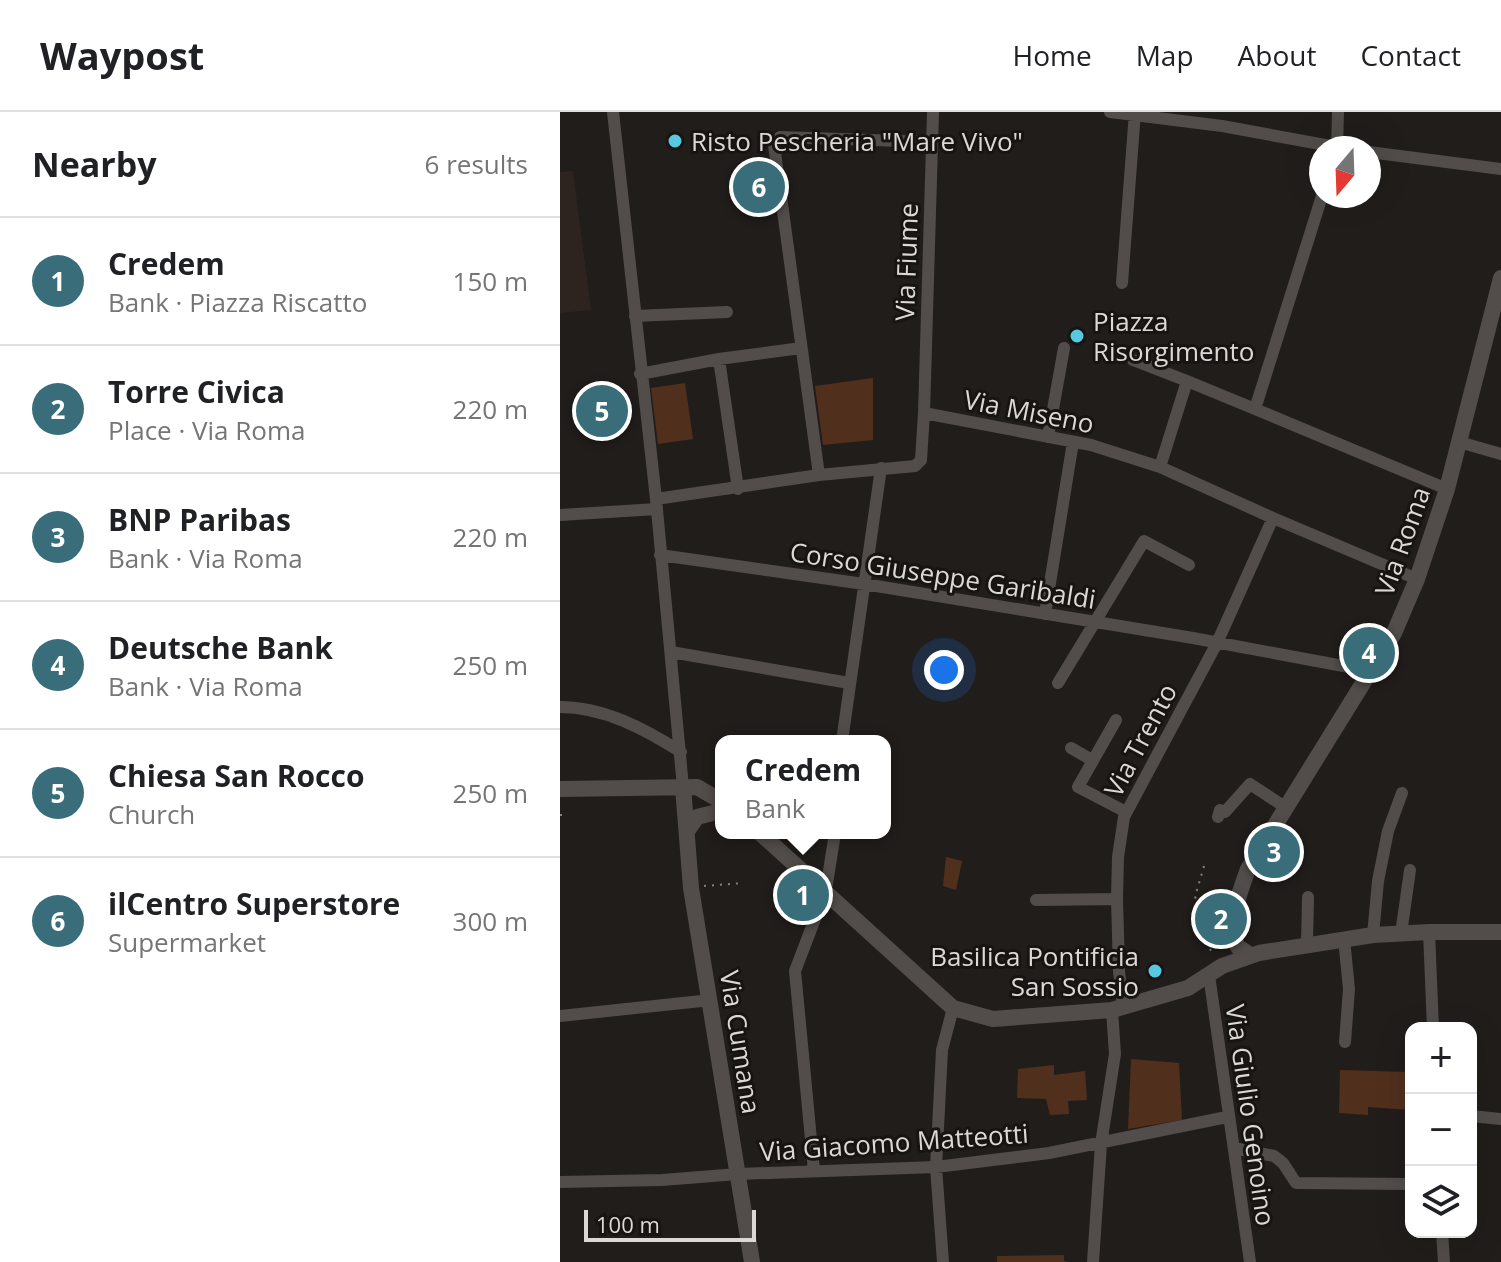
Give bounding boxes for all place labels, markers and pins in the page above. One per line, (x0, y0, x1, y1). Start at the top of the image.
place label: Risto Pescheria "Mare Vivo" (691, 123, 1023, 159)
marker: Risto Pescheria "Mare Vivo" (666, 132, 684, 150)
pin: 6 (733, 157, 785, 217)
place label: Piazza Risorgimento (1093, 303, 1254, 369)
marker: Piazza Risorgimento (1068, 327, 1086, 345)
pin: 5 (576, 381, 628, 441)
pin: 4 (1343, 623, 1395, 683)
pin: 3 (1248, 822, 1300, 882)
pin: 1 (777, 865, 829, 925)
pin: 2 (1195, 889, 1247, 949)
place label: Basilica Pontificia San Sossio (930, 938, 1139, 1004)
marker: Basilica Pontificia San Sossio (1146, 962, 1164, 980)

